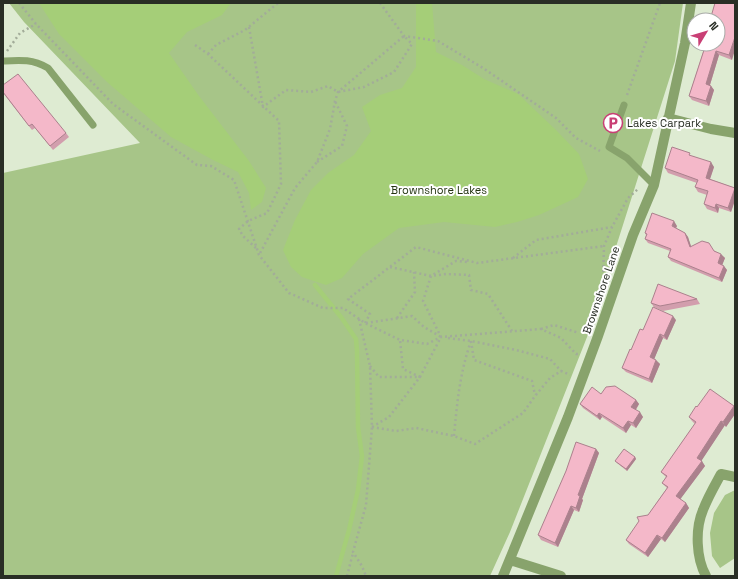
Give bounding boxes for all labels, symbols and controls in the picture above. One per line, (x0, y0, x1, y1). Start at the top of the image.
north arrow (686, 12, 726, 52)
text: N (706, 19, 722, 33)
parking icon: Lakes Carpark (602, 112, 624, 134)
place label: Lakes Carpark (627, 116, 701, 130)
park label: Brownshore Lakes (391, 183, 487, 197)
street label: Brownshore Lane (579, 244, 623, 336)

